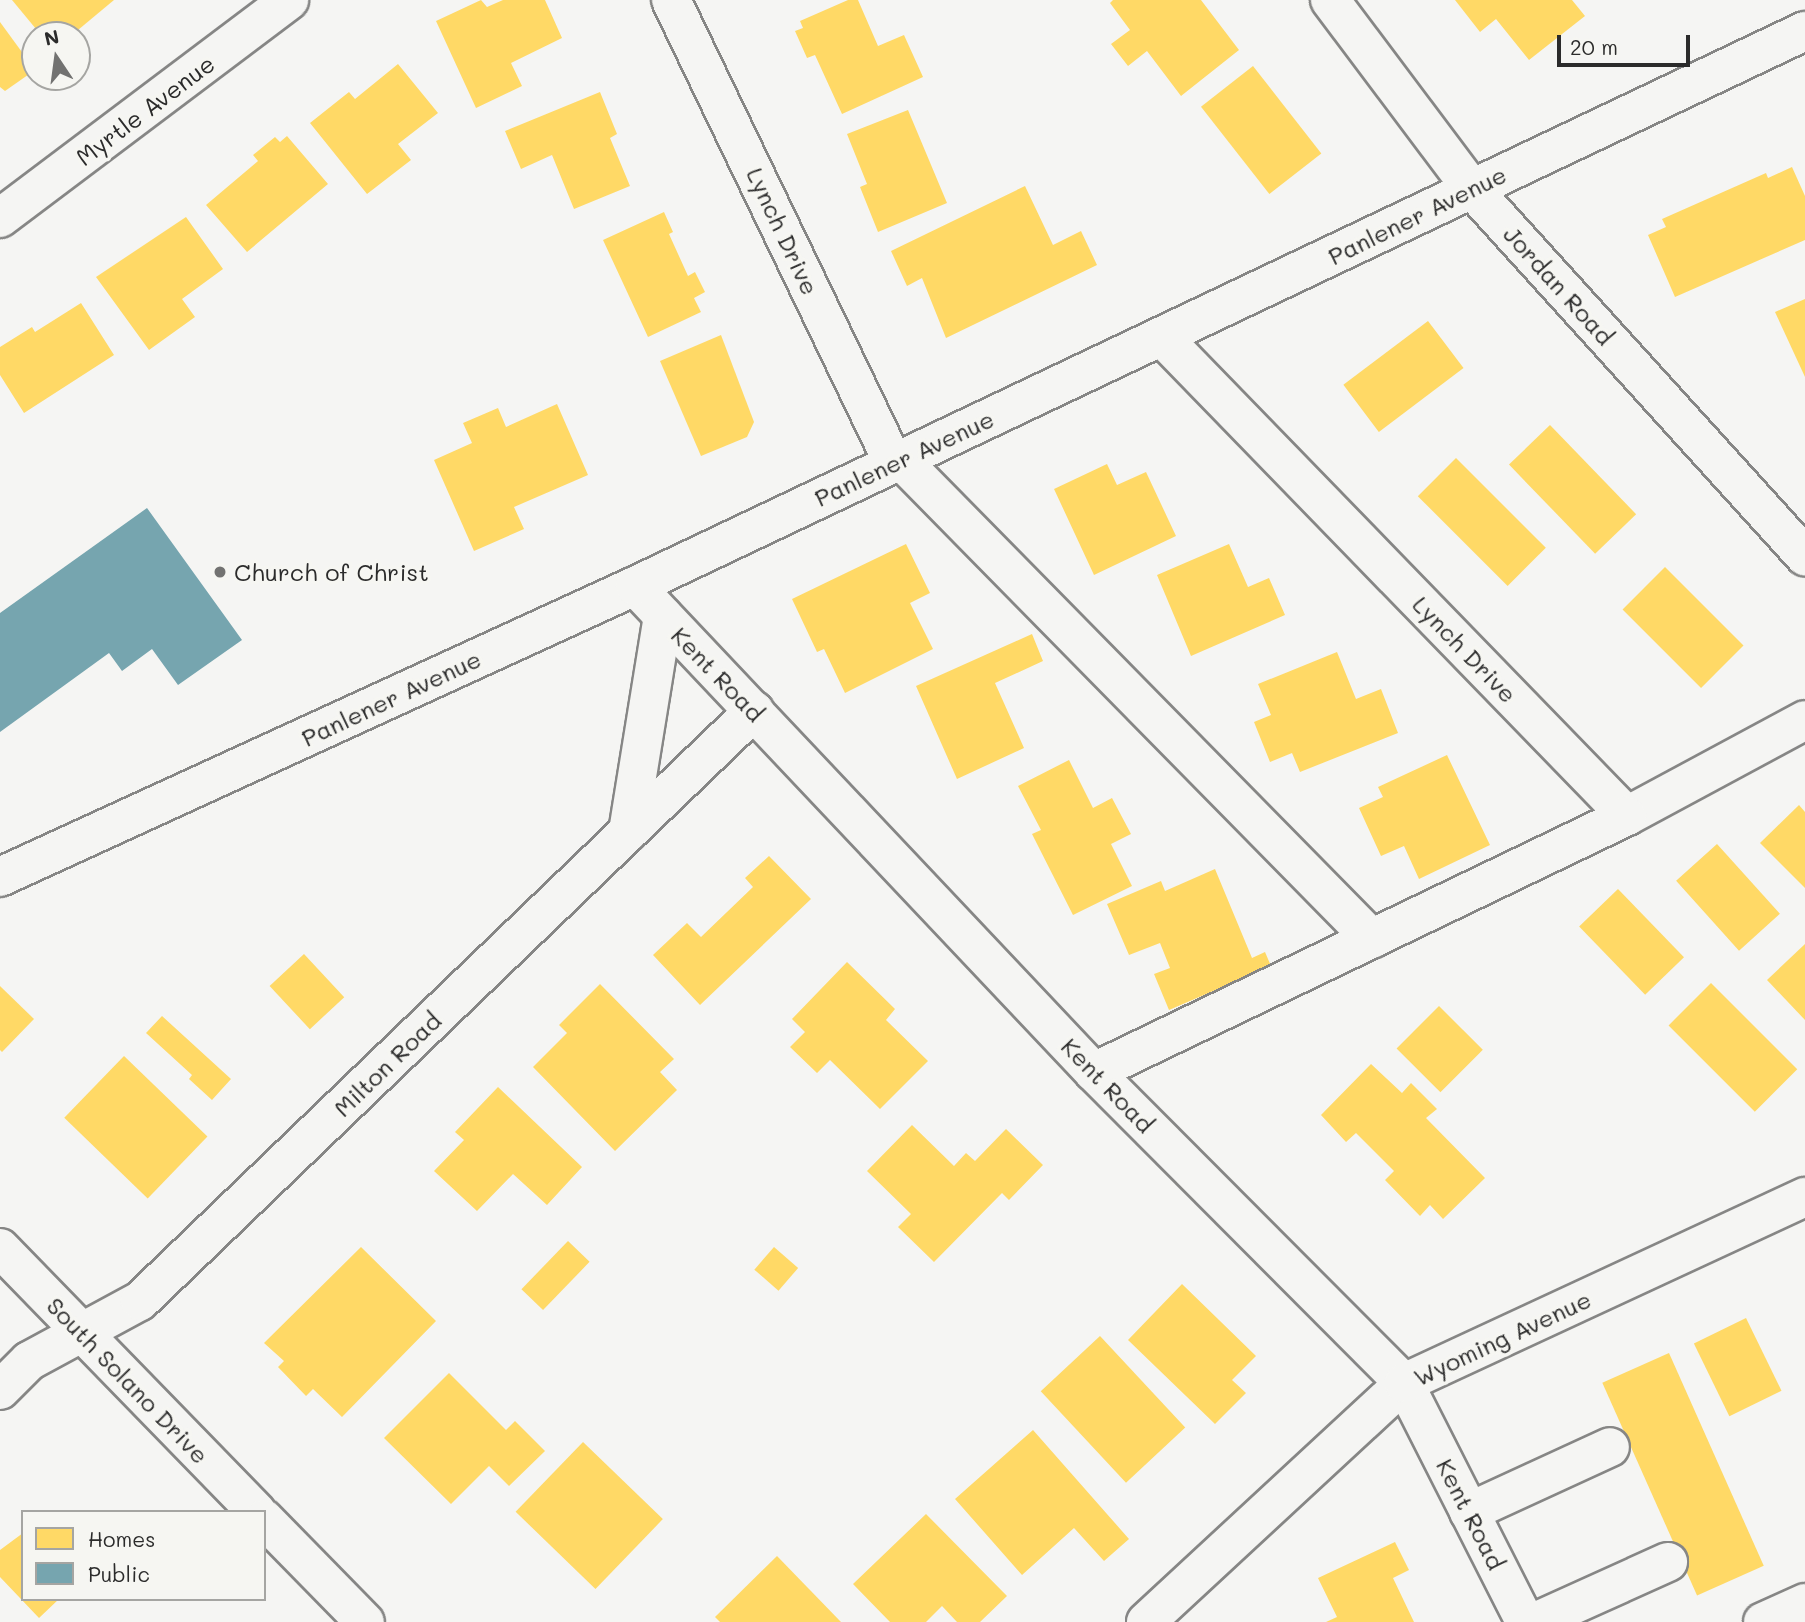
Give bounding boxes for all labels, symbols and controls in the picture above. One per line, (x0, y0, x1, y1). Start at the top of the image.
north arrow (21, 21, 91, 91)
scale bar (1560, 21, 1693, 65)
text: N (42, 23, 61, 51)
text: 20 m (1570, 33, 1618, 60)
street label: Myrtle Avenue (70, 49, 220, 171)
street label: Panlener Avenue (1323, 159, 1511, 271)
street label: Lynch Drive (741, 163, 825, 299)
street label: Jordan Road (1498, 219, 1620, 351)
street label: Panlener Avenue (810, 404, 998, 512)
place label: Church of Christ (234, 558, 429, 586)
marker: Church of Christ (212, 564, 228, 580)
street label: Lynch Drive (1407, 590, 1523, 708)
street label: Kent Road (666, 621, 770, 727)
street label: Panlener Avenue (297, 644, 485, 752)
street label: Milton Road (327, 1006, 447, 1122)
street label: Kent Road (1056, 1032, 1160, 1138)
street label: Wyoming Avenue (1409, 1284, 1595, 1392)
street label: South Solano Drive (41, 1291, 215, 1469)
street label: Kent Road (1431, 1454, 1511, 1574)
legend (21, 1510, 266, 1601)
text: Homes (88, 1525, 155, 1552)
text: Public (88, 1560, 150, 1587)

